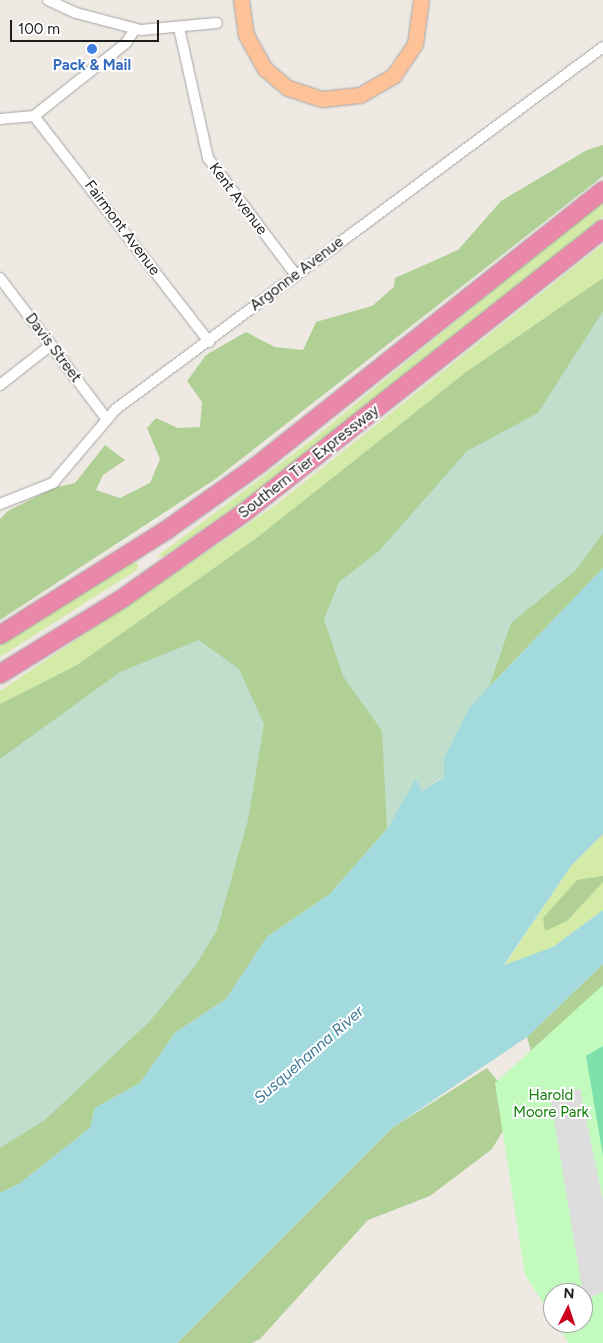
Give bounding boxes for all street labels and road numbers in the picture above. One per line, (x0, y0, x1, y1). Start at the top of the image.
street label: Kent Avenue (205, 159, 271, 239)
street label: Fairmont Avenue (80, 177, 164, 279)
street label: Argonne Avenue (247, 233, 347, 315)
street label: Davis Street (21, 310, 85, 386)
street label: Southern Tier Expressway (235, 402, 383, 522)

